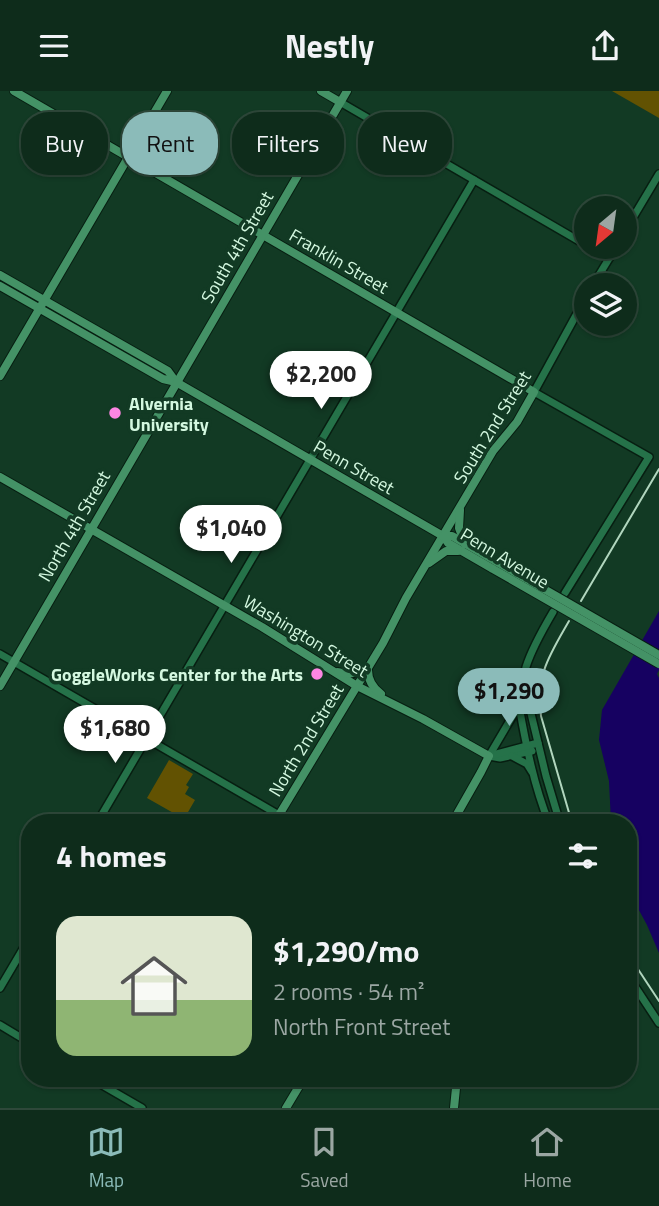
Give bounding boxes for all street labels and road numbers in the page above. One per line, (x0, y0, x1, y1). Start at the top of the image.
street label: South 4th Street (194, 185, 280, 308)
street label: Franklin Street (284, 222, 394, 301)
street label: South 2nd Street (447, 365, 538, 489)
street label: Penn Street (309, 433, 400, 501)
street label: North 4th Street (31, 465, 117, 587)
street label: Penn Avenue (455, 521, 555, 595)
street label: Washington Street (238, 588, 374, 684)
street label: North 2nd Street (262, 678, 351, 802)

